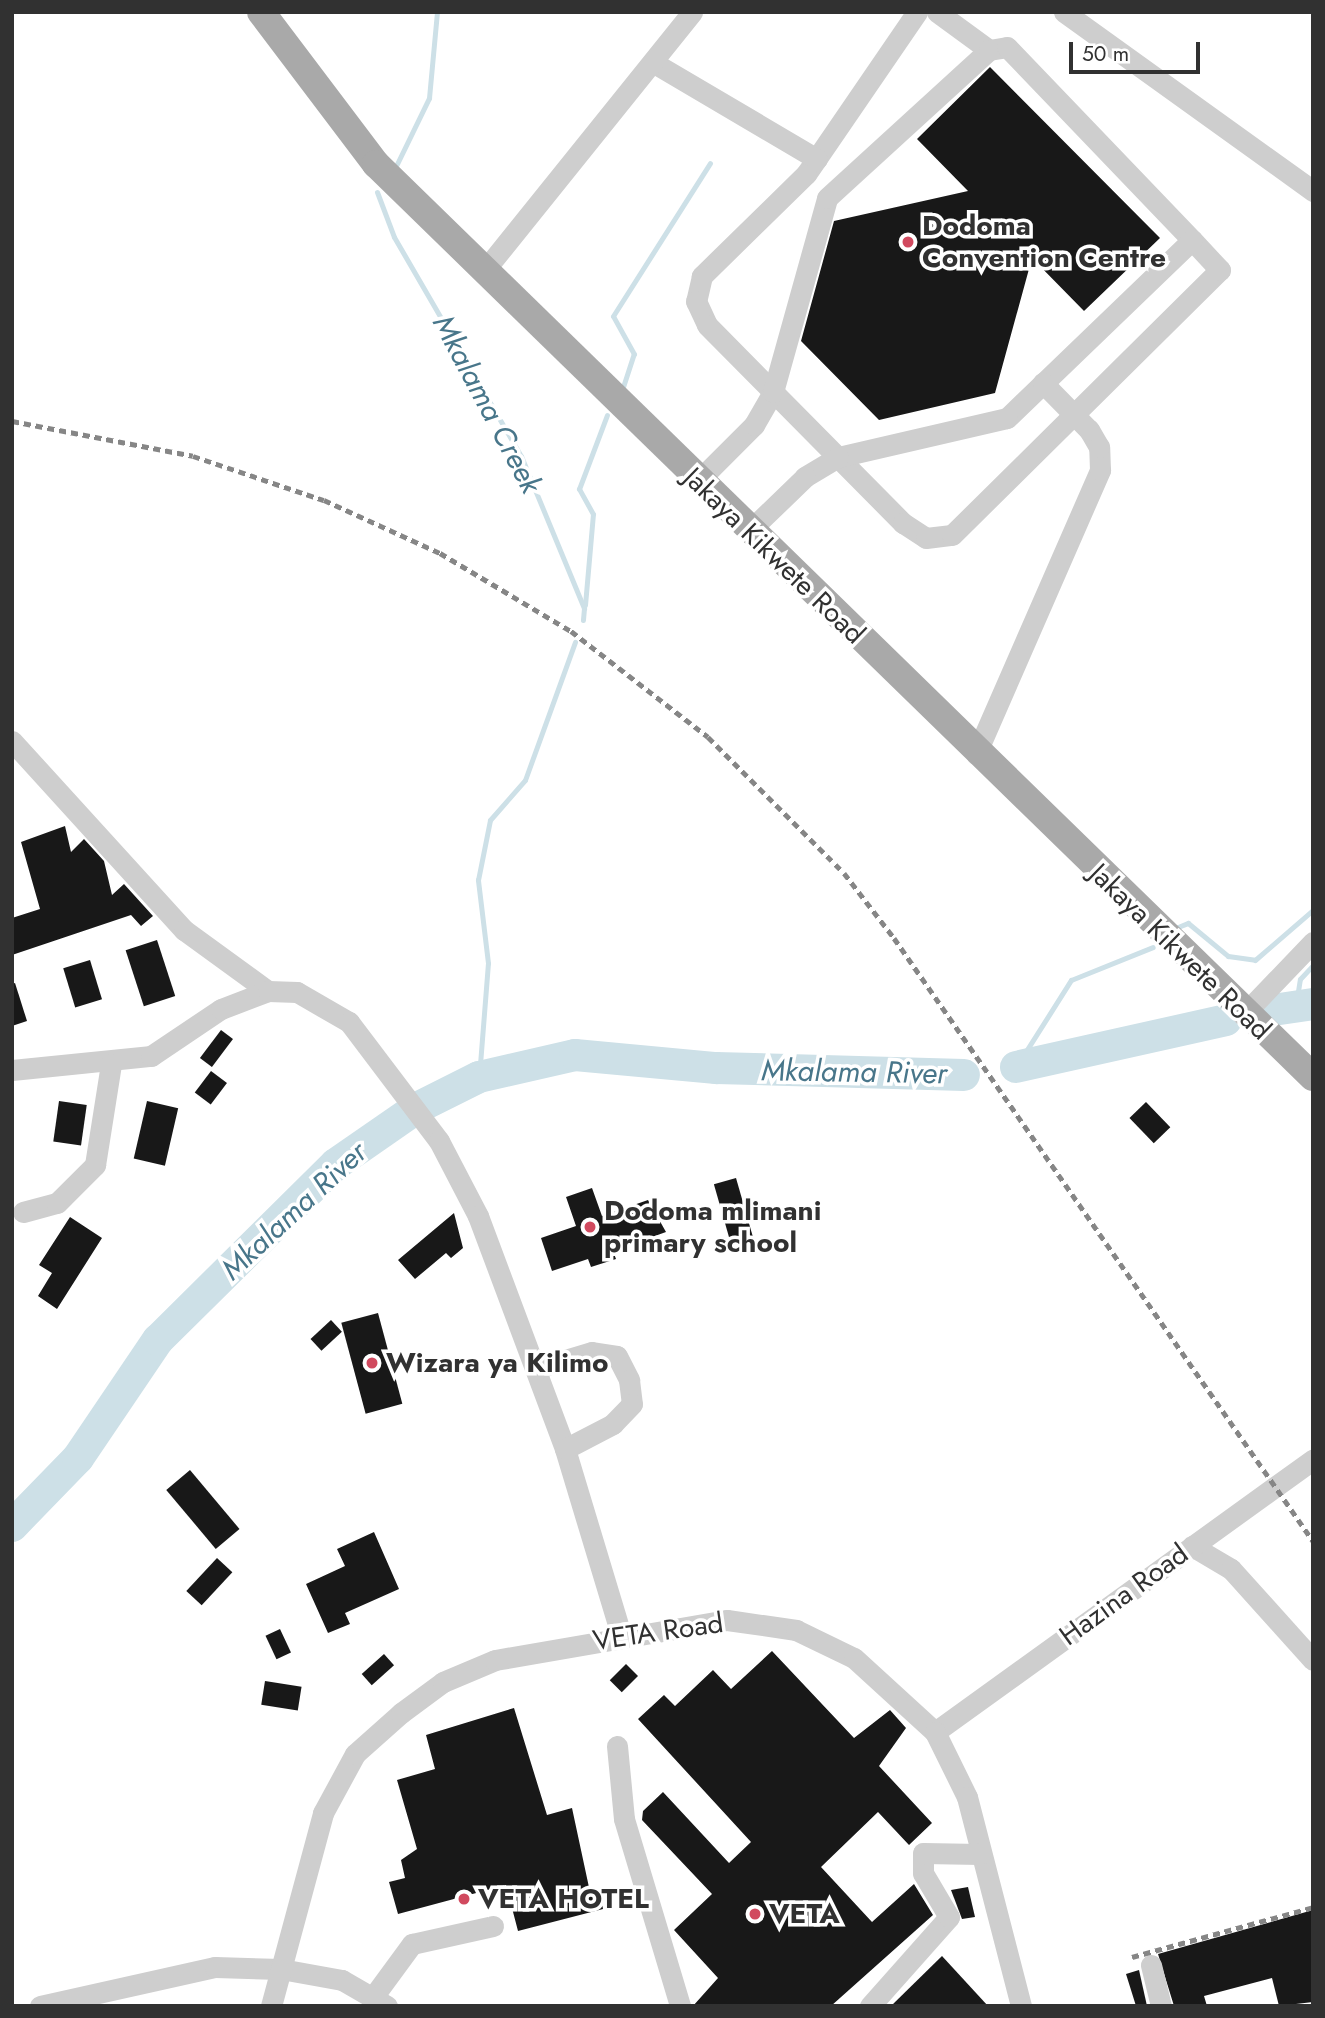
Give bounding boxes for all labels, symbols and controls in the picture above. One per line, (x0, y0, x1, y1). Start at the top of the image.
scale bar (1073, 28, 1204, 72)
text: 50 m (1082, 39, 1129, 69)
place label: Dodoma Convention Centre (922, 209, 1166, 275)
marker: Dodoma Convention Centre (900, 234, 916, 250)
water label: Mkalama Creek (425, 309, 549, 499)
street label: Jakaya Kikwete Road (676, 461, 872, 651)
street label: Jakaya Kikwete Road (1082, 857, 1278, 1047)
water label: Mkalama River (761, 1052, 947, 1092)
water label: Mkalama River (214, 1134, 374, 1288)
place label: Dodoma mlimani primary school (604, 1194, 821, 1260)
marker: Dodoma mlimani primary school (582, 1219, 598, 1235)
place label: Wizara ya Kilimo (386, 1346, 608, 1380)
marker: Wizara ya Kilimo (364, 1355, 380, 1371)
street label: Hazina Road (1053, 1537, 1195, 1653)
street label: VETA Road (591, 1606, 725, 1658)
place label: VETA HOTEL (478, 1882, 649, 1916)
marker: VETA HOTEL (456, 1891, 472, 1907)
place label: VETA (769, 1897, 840, 1931)
marker: VETA (747, 1906, 763, 1922)

